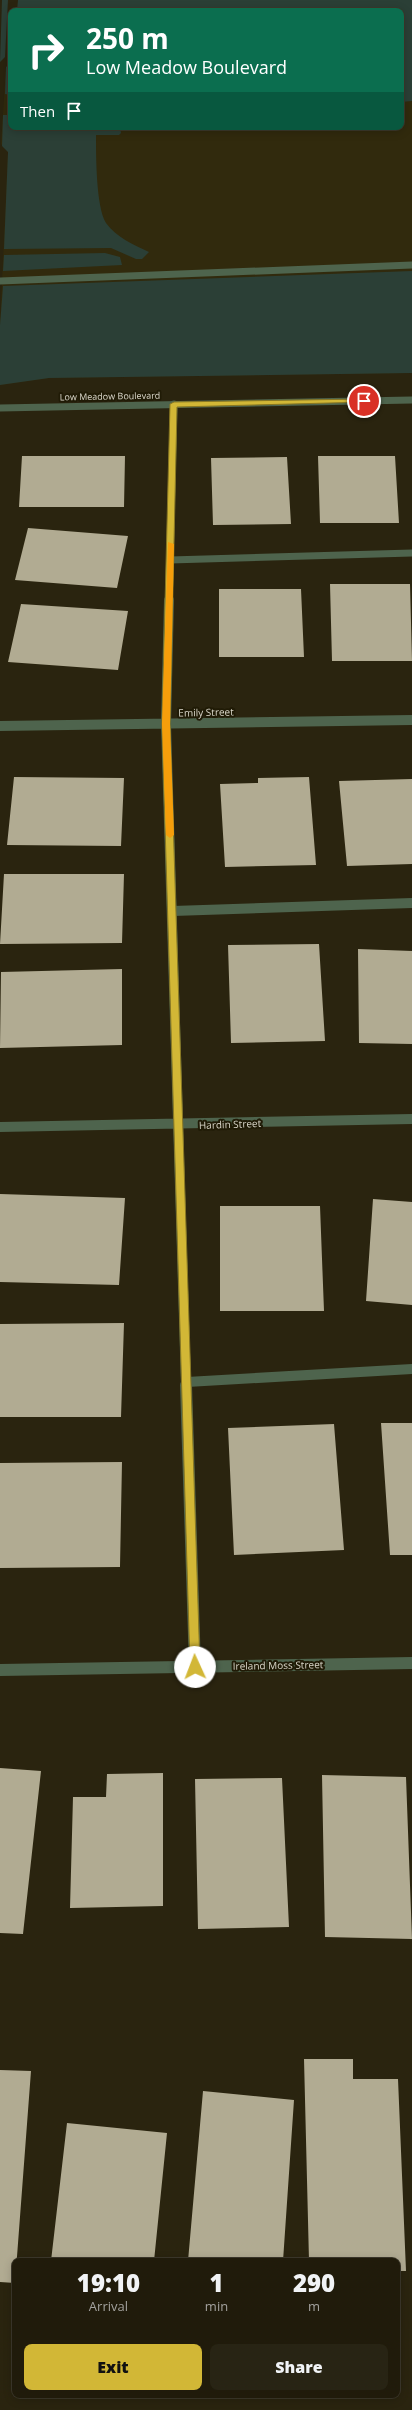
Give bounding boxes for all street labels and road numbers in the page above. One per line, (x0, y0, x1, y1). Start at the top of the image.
street label: Low Meadow Boulevard (60, 389, 160, 403)
street label: Emily Street (178, 705, 234, 719)
street label: Hardin Street (199, 1116, 262, 1132)
street label: Ireland Moss Street (233, 1657, 324, 1673)

